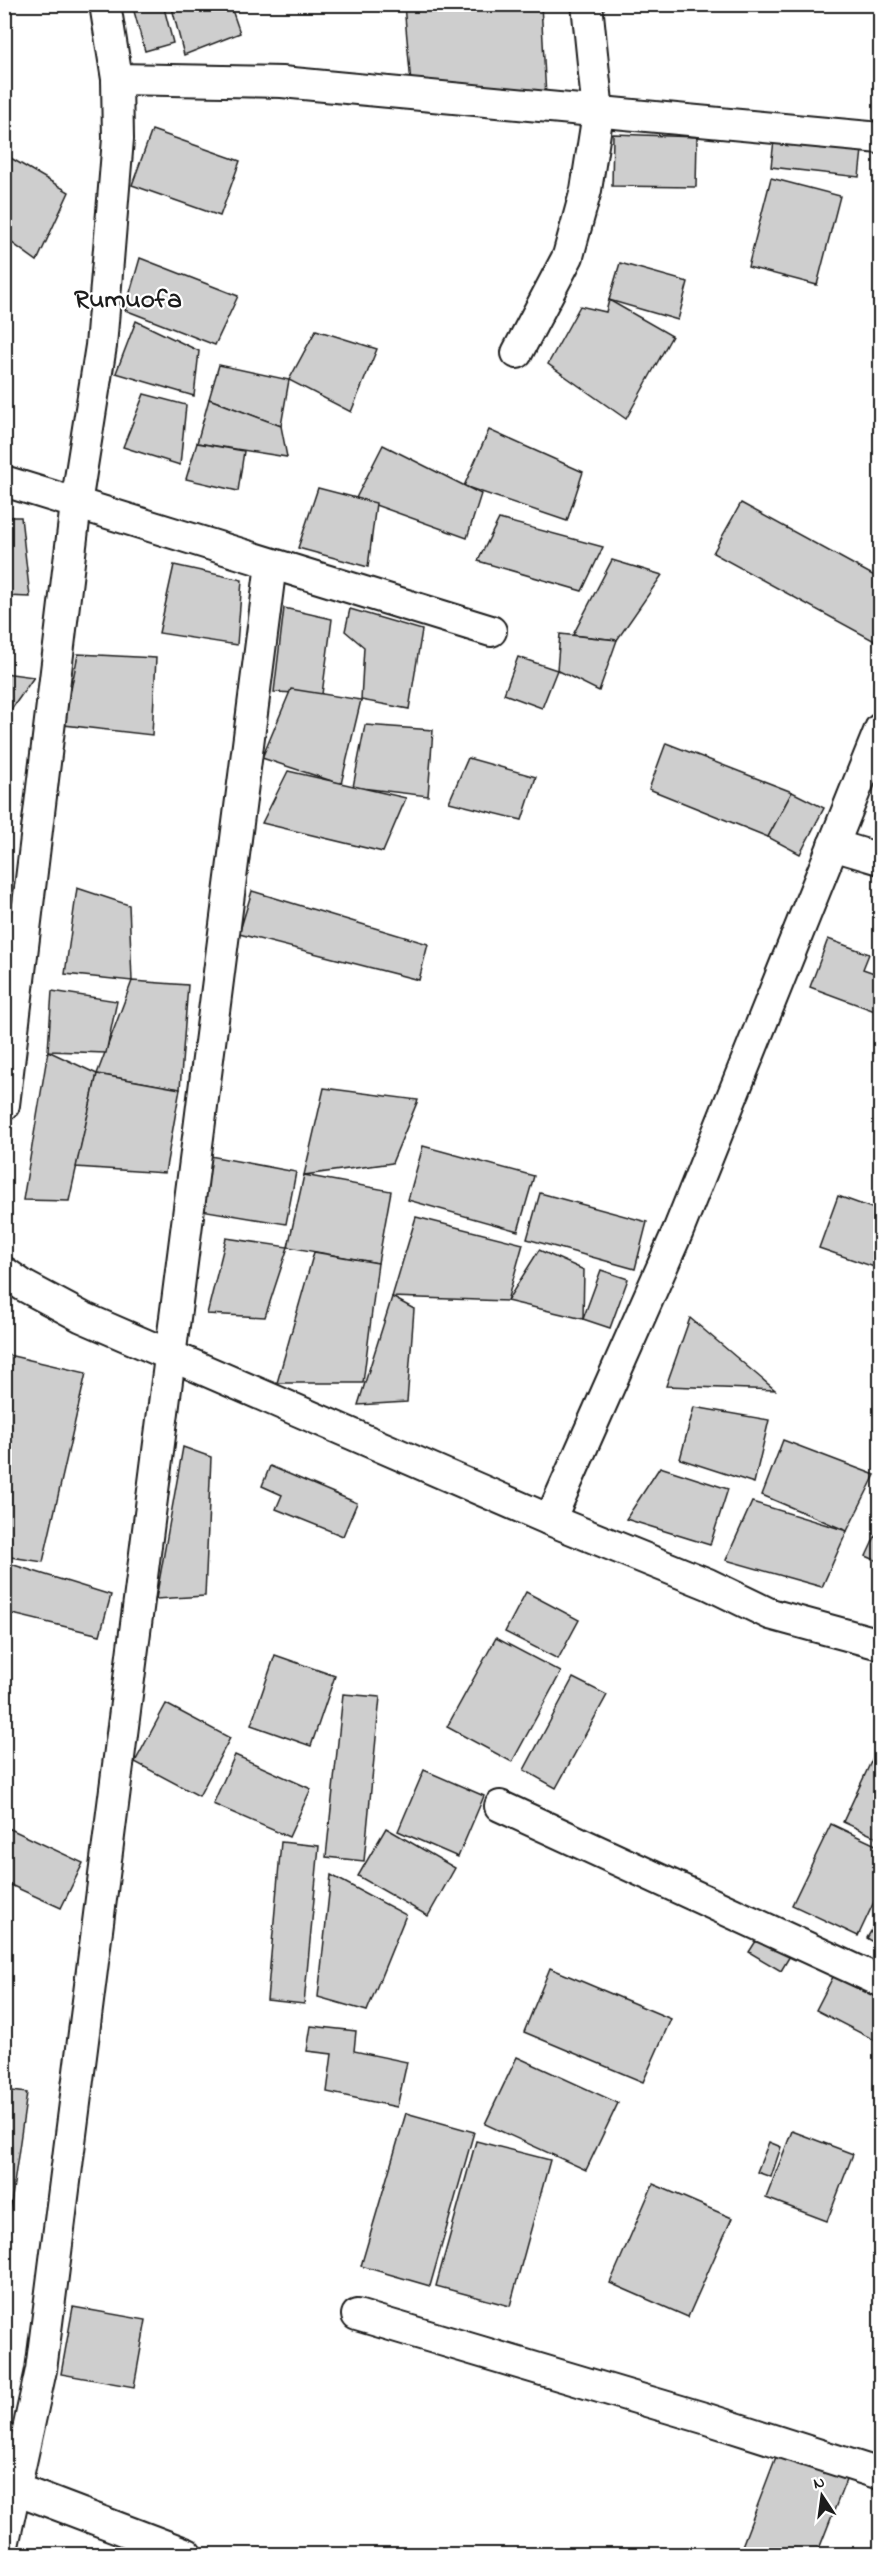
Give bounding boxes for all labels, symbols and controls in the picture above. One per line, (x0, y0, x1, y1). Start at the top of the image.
district label: Rumuofa (74, 281, 182, 320)
north arrow (792, 2466, 852, 2526)
text: N (811, 2470, 827, 2496)

